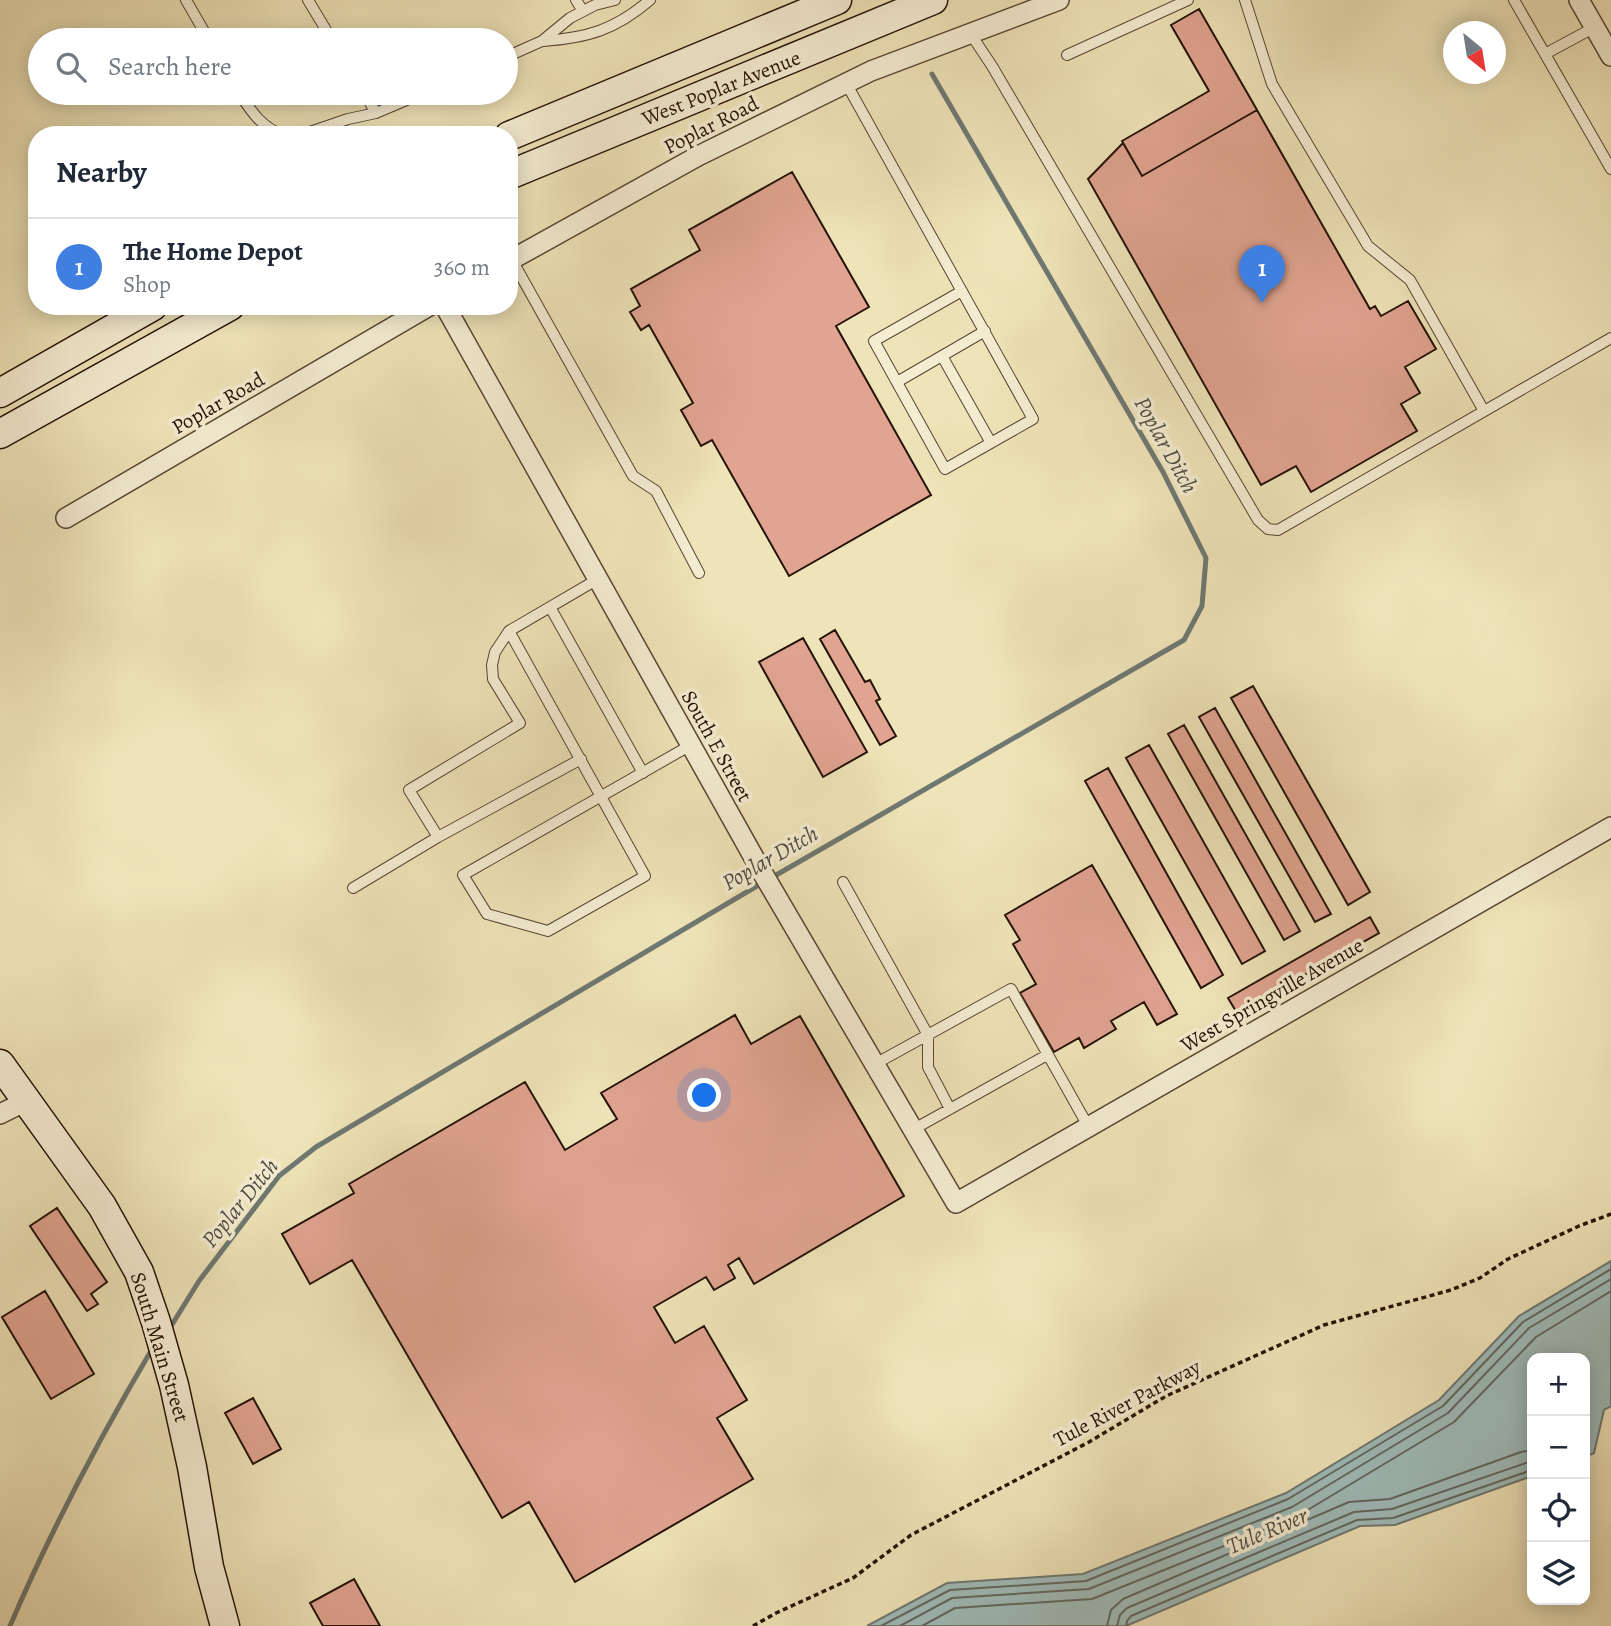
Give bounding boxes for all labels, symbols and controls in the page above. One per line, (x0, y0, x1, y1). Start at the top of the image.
north arrow (1443, 21, 1506, 84)
search box (28, 28, 518, 105)
street label: West Poplar Avenue (637, 43, 804, 133)
icon: search (52, 48, 90, 86)
text: Search here (108, 49, 232, 84)
street label: Poplar Road (659, 89, 764, 161)
text: Nearby (56, 152, 147, 192)
text: The Home Depot (123, 234, 303, 269)
pin: 1 (1239, 245, 1285, 303)
text: 1 (75, 252, 83, 283)
text: 360 m (434, 252, 490, 283)
text: Shop (123, 269, 171, 300)
street label: Poplar Road (166, 365, 270, 441)
water label: Poplar Ditch (1127, 391, 1205, 499)
street label: South E Street (675, 685, 759, 807)
water label: Poplar Ditch (716, 818, 824, 898)
street label: West Springville Avenue (1175, 931, 1369, 1059)
your location (687, 1078, 721, 1112)
water label: Poplar Ditch (194, 1152, 286, 1254)
street label: South Main Street (124, 1269, 196, 1425)
street label: Tule River Parkway (1049, 1352, 1206, 1454)
map controls (1527, 1353, 1590, 1605)
button: + (1527, 1353, 1590, 1416)
button: − (1527, 1416, 1590, 1479)
button: locate (1527, 1479, 1590, 1542)
water label: Tule River (1222, 1500, 1313, 1562)
button: layers (1527, 1542, 1590, 1605)

